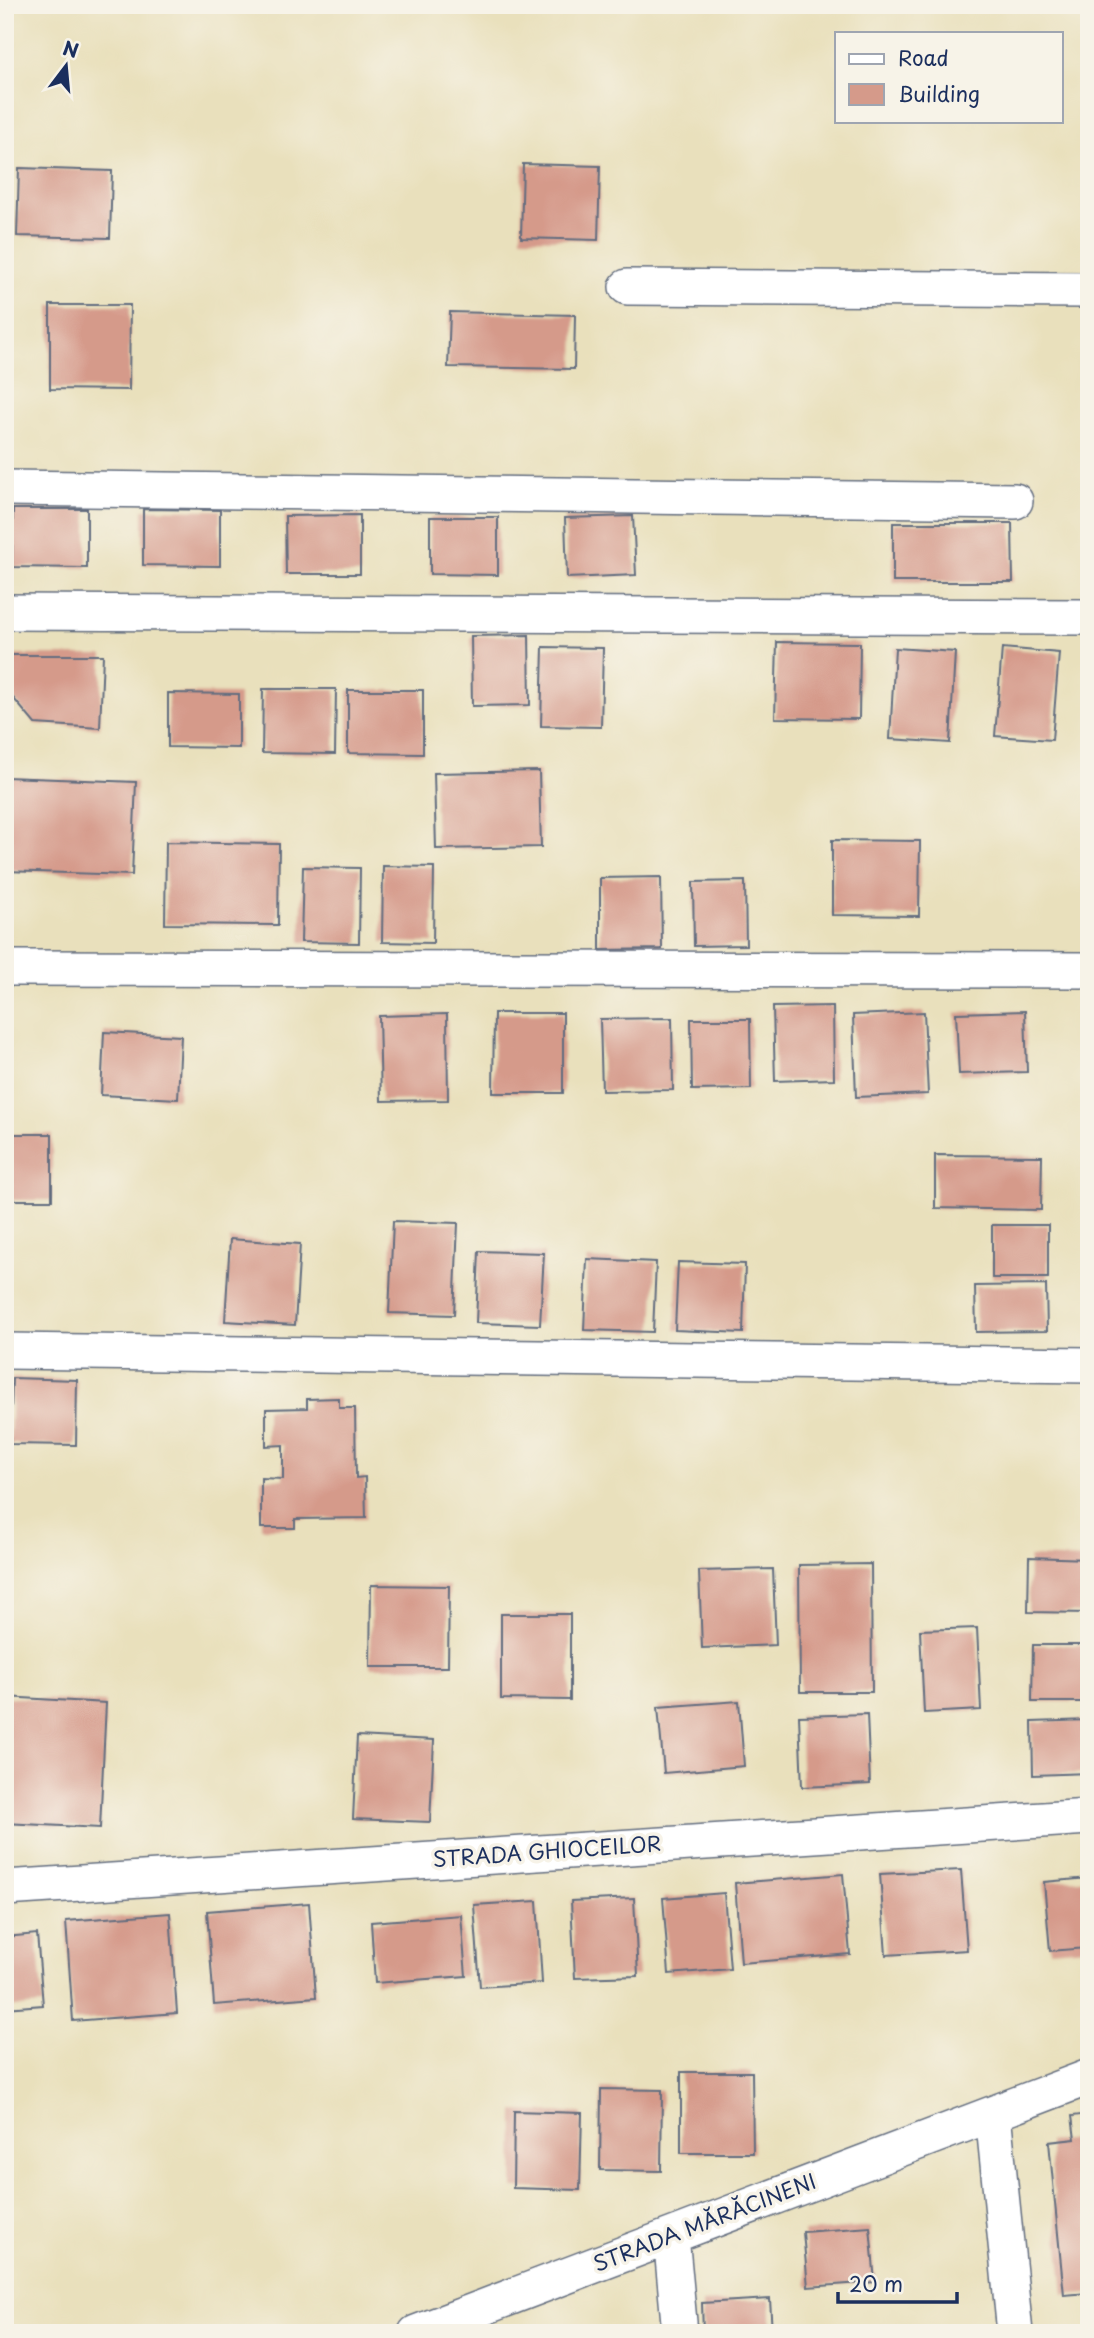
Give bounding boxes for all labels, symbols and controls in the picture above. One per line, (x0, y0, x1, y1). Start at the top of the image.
north arrow (32, 32, 102, 102)
legend (835, 32, 1062, 122)
text: N (60, 33, 82, 64)
text: Road (898, 41, 949, 73)
text: Building (898, 77, 980, 109)
street label: STRADA GHIOCEILOR (432, 1826, 662, 1874)
street label: STRADA MĂRĂCINENI (588, 2164, 821, 2279)
scale bar (838, 2261, 958, 2305)
text: 20 m (849, 2267, 903, 2299)

